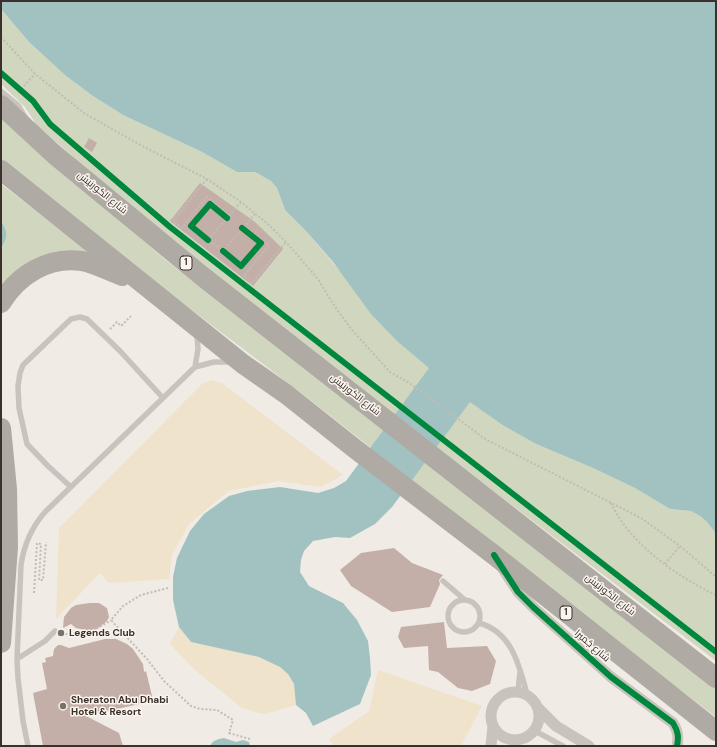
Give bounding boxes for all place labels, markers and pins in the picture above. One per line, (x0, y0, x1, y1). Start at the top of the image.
place label: Legends Club (69, 627, 135, 639)
marker: Legends Club (56, 628, 66, 638)
place label: Sheraton Abu Dhabi Hotel & Resort (71, 694, 169, 718)
marker: Sheraton Abu Dhabi Hotel & Resort (58, 701, 68, 711)

